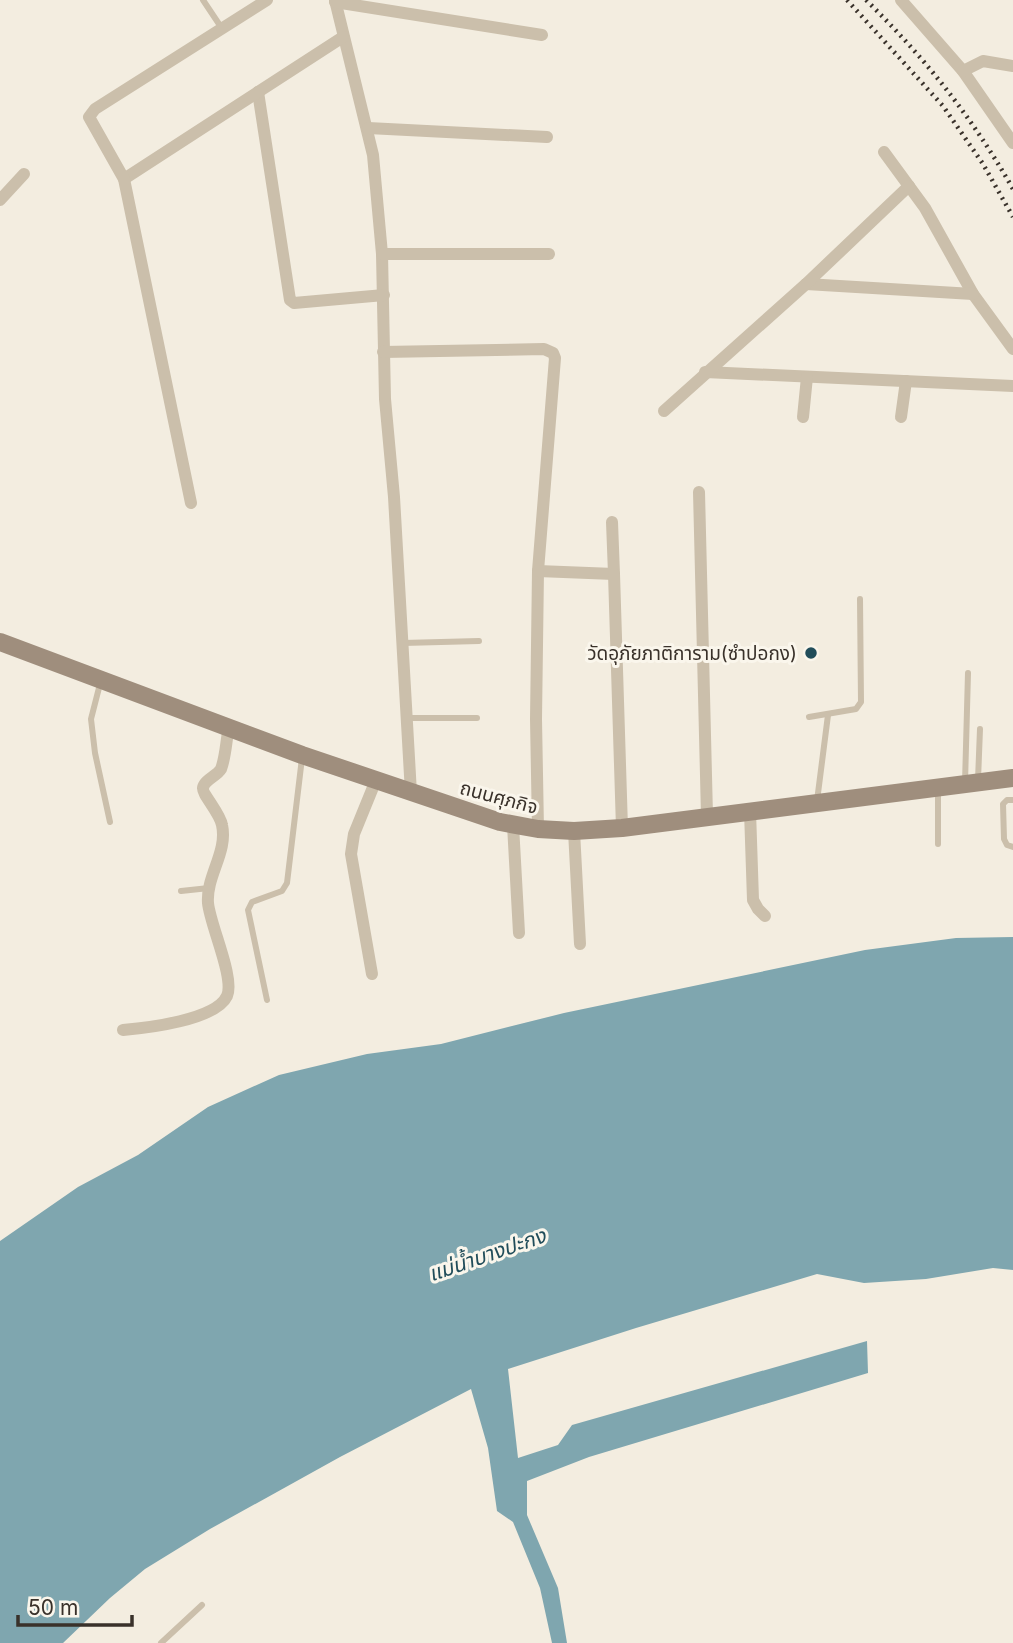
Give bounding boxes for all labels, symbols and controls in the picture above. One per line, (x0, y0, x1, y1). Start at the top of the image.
place label: วัดอุภัยภาติการาม(ซำปอกง) (587, 642, 797, 665)
marker: วัดอุภัยภาติการาม(ซำปอกง) (803, 645, 819, 661)
street label: ถนนศุภกิจ (457, 776, 540, 819)
water label: แม่น้ำบางปะกง (424, 1220, 550, 1286)
scale bar (18, 1584, 131, 1628)
text: 50 m (28, 1595, 78, 1620)

